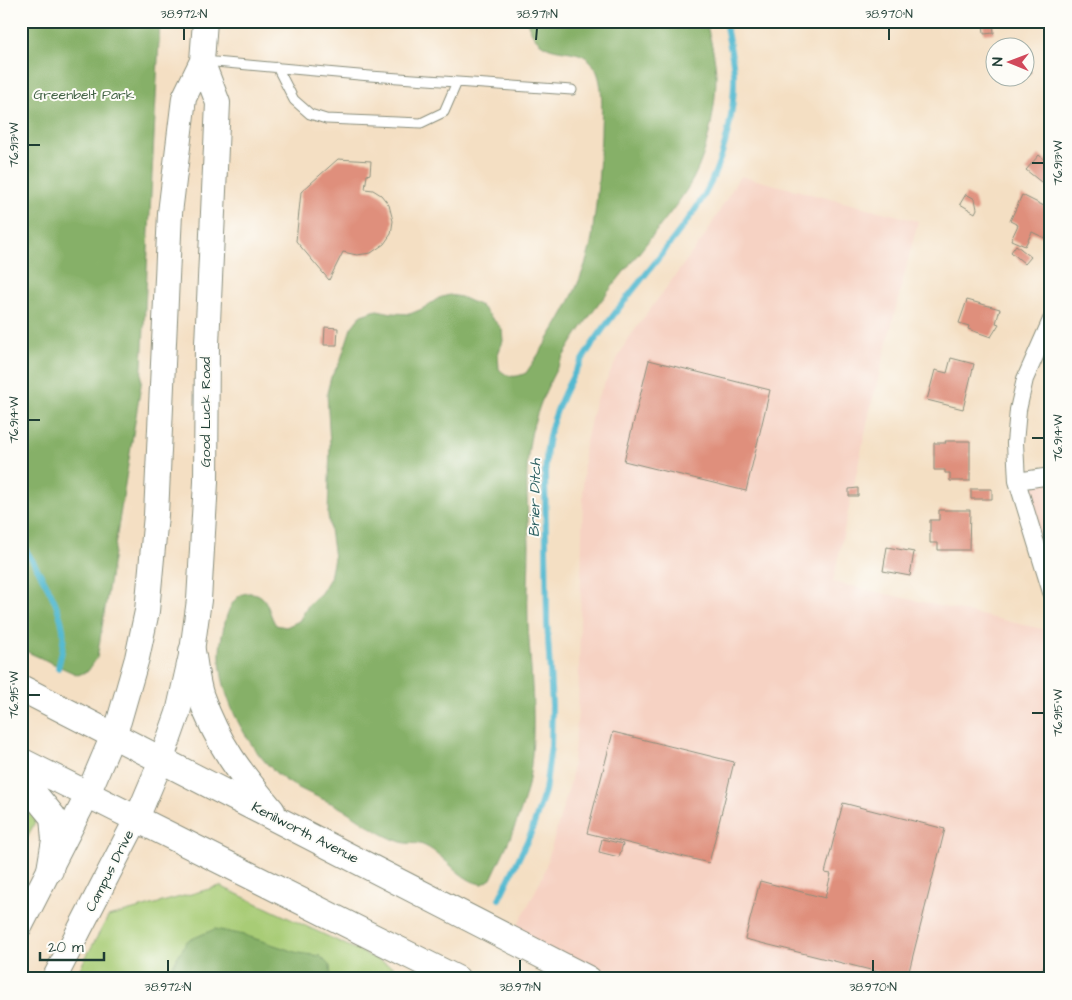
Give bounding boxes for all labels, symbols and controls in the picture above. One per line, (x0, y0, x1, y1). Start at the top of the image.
text: 38.972°N (161, 6, 208, 23)
text: 38.971°N (516, 6, 558, 23)
text: 38.970°N (865, 6, 913, 23)
north arrow (984, 38, 1034, 88)
text: N (988, 57, 1008, 66)
park label: Greenbelt Park (34, 85, 135, 105)
text: 76.913°W (6, 122, 23, 168)
text: 76.913°W (1050, 140, 1067, 186)
street label: Good Luck Road (196, 357, 216, 467)
text: 76.914°W (6, 396, 23, 444)
text: 76.914°W (1050, 414, 1067, 462)
water label: Brier Ditch (524, 458, 546, 537)
text: 76.915°W (6, 671, 23, 719)
text: 76.915°W (1050, 689, 1067, 737)
street label: Kenilworth Avenue (248, 797, 362, 869)
street label: Campus Drive (81, 826, 139, 915)
scale bar (40, 930, 104, 962)
text: 20 m (48, 937, 84, 958)
text: 38.972°N (145, 979, 192, 996)
text: 38.971°N (499, 979, 541, 996)
text: 38.970°N (849, 979, 897, 996)

